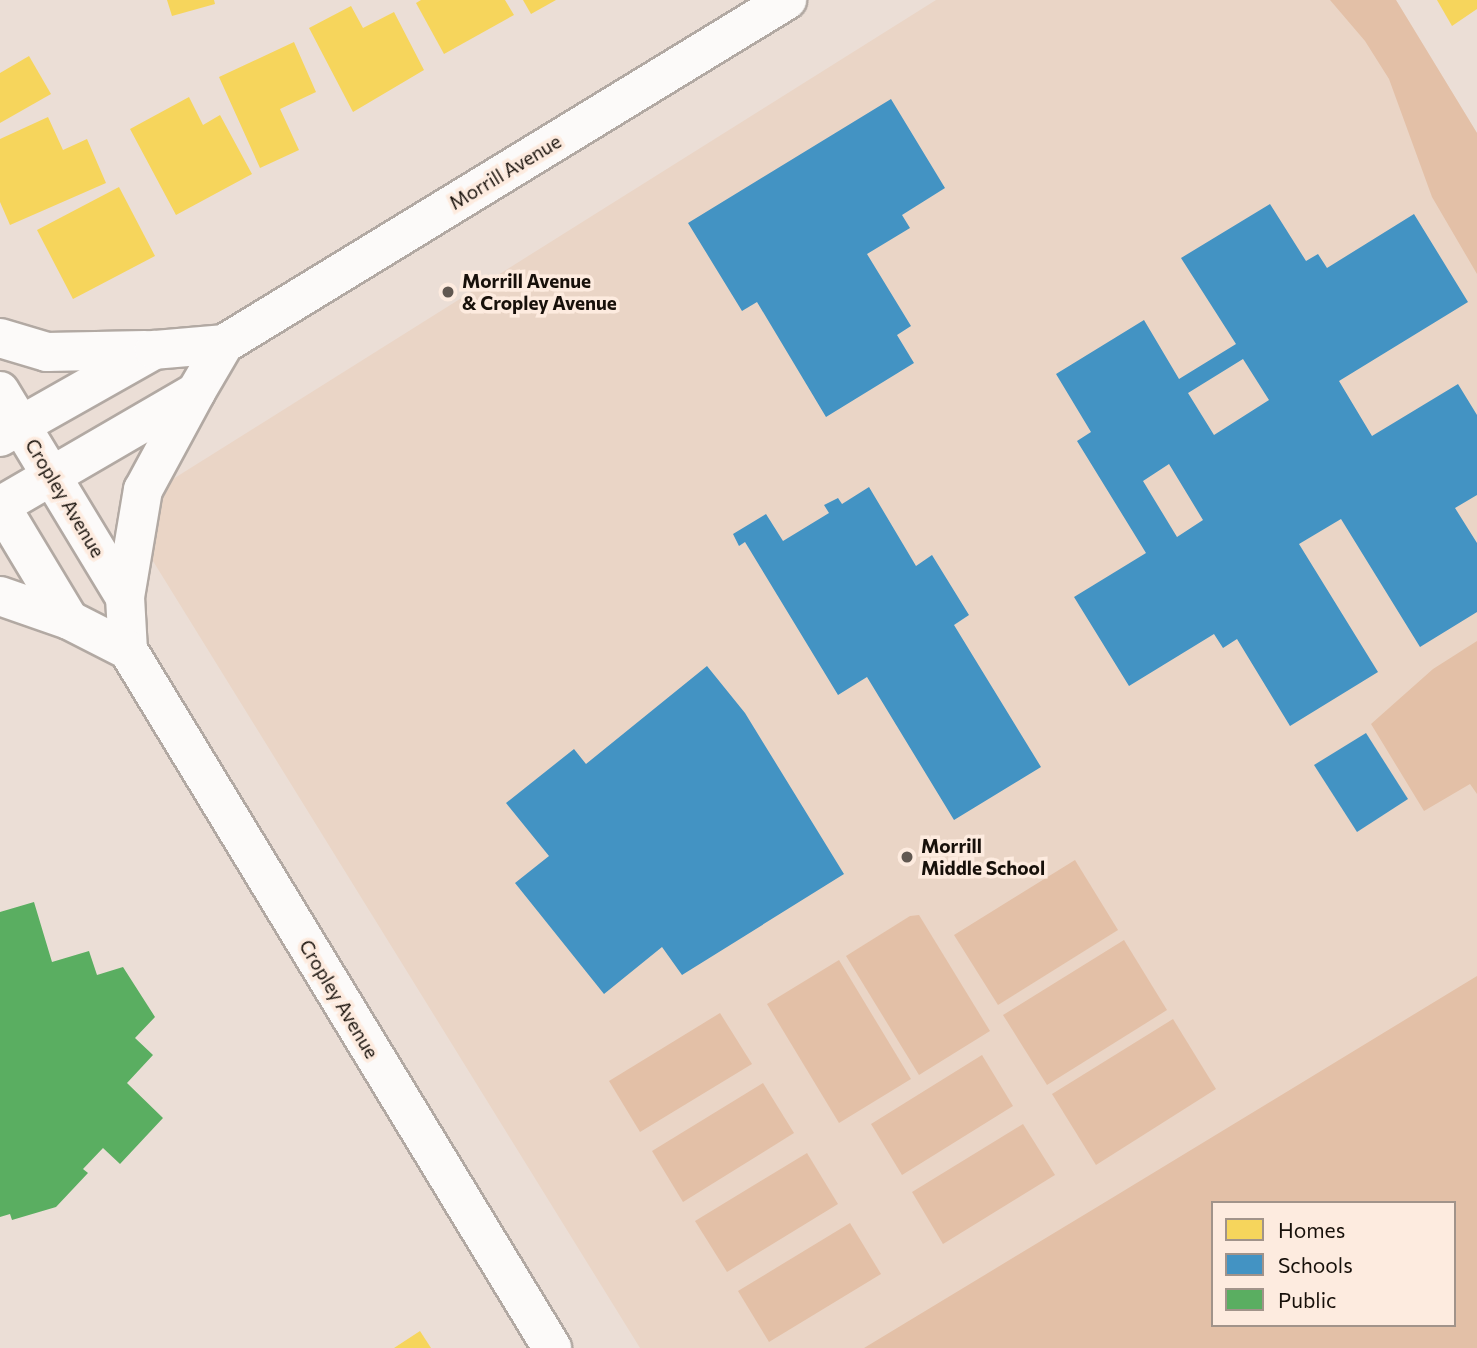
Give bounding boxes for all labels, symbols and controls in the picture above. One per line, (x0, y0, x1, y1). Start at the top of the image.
street label: Morrill Avenue (445, 130, 565, 214)
place label: Morrill Avenue & Cropley Avenue (462, 270, 617, 314)
marker: Morrill Avenue & Cropley Avenue (440, 284, 456, 300)
street label: Cropley Avenue (21, 435, 109, 561)
place label: Morrill Middle School (921, 835, 1045, 879)
marker: Morrill Middle School (899, 849, 915, 865)
street label: Cropley Avenue (295, 936, 383, 1062)
legend (1211, 1201, 1456, 1327)
text: Homes (1278, 1217, 1345, 1242)
text: Schools (1278, 1252, 1353, 1277)
text: Public (1278, 1287, 1336, 1312)

